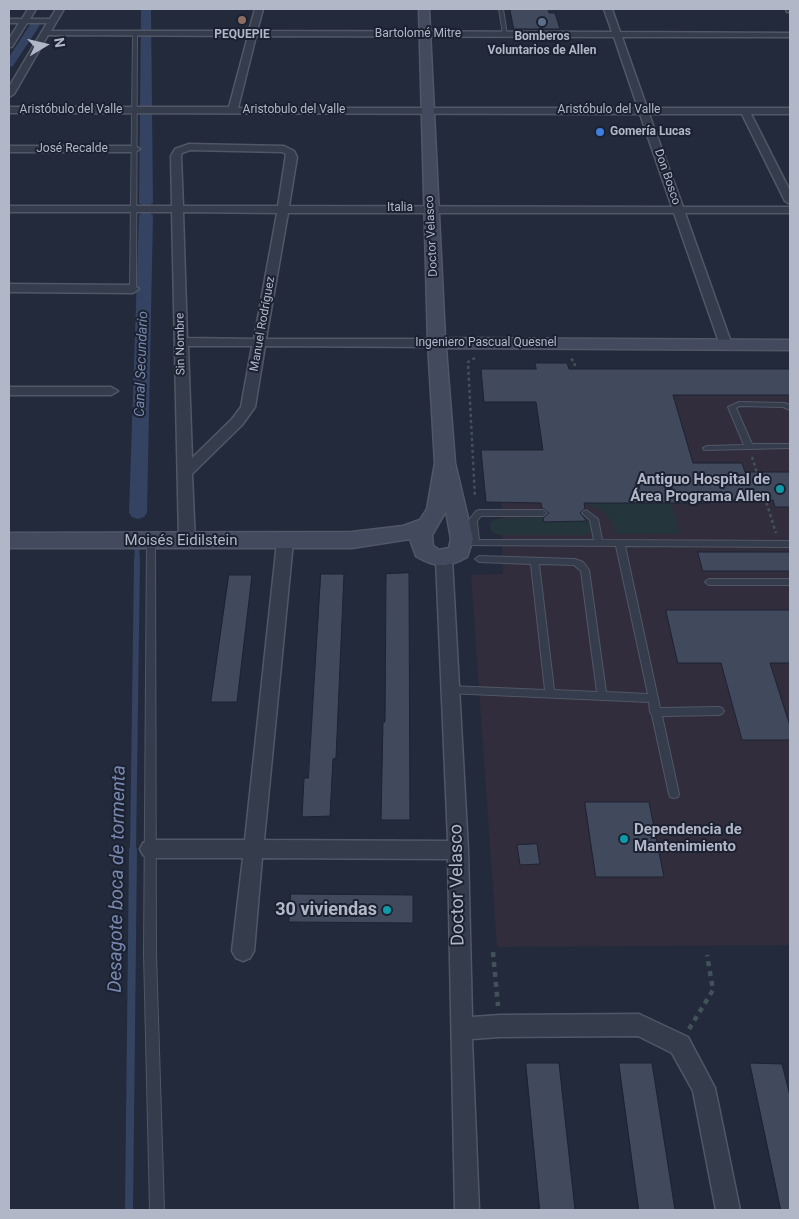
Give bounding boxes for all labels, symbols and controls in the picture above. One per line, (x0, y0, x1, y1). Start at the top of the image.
marker: PEQUEPIE (236, 14, 248, 26)
marker: Bomberos Voluntarios de Allen (536, 16, 548, 28)
north arrow (20, 20, 70, 70)
street label: Bartolomé Mitre (375, 27, 461, 41)
place label: PEQUEPIE (214, 28, 270, 42)
place label: Bomberos Voluntarios de Allen (488, 30, 596, 58)
text: N (51, 37, 68, 49)
street label: Aristóbulo del Valle (20, 103, 122, 117)
street label: Aristobulo del Valle (243, 103, 345, 117)
street label: Aristóbulo del Valle (558, 103, 660, 117)
place label: Gomería Lucas (610, 125, 691, 139)
marker: Gomería Lucas (594, 126, 606, 138)
street label: José Recalde (36, 142, 108, 156)
street label: Don Bosco (651, 147, 683, 207)
street label: Doctor Velasco (423, 195, 441, 277)
street label: Italia (387, 201, 413, 215)
street label: Manuel Rodríguez (248, 275, 278, 373)
water label: Canal Secundario (132, 311, 152, 417)
street label: Sin Nombre (173, 313, 189, 375)
street label: Ingeniero Pascual Quesnel (415, 336, 557, 350)
place label: Antiguo Hospital de Área Programa Allen (630, 471, 770, 506)
marker: Antiguo Hospital de Área Programa Allen (774, 483, 786, 495)
street label: Moisés Eidilstein (125, 532, 237, 550)
water label: Desagote boca de tormenta (105, 765, 131, 993)
place label: Dependencia de Mantenimiento (634, 821, 742, 856)
street label: Doctor Velasco (446, 824, 470, 946)
marker: Dependencia de Mantenimiento (618, 833, 630, 845)
place label: 30 viviendas (275, 899, 377, 921)
marker: 30 viviendas (381, 904, 393, 916)

